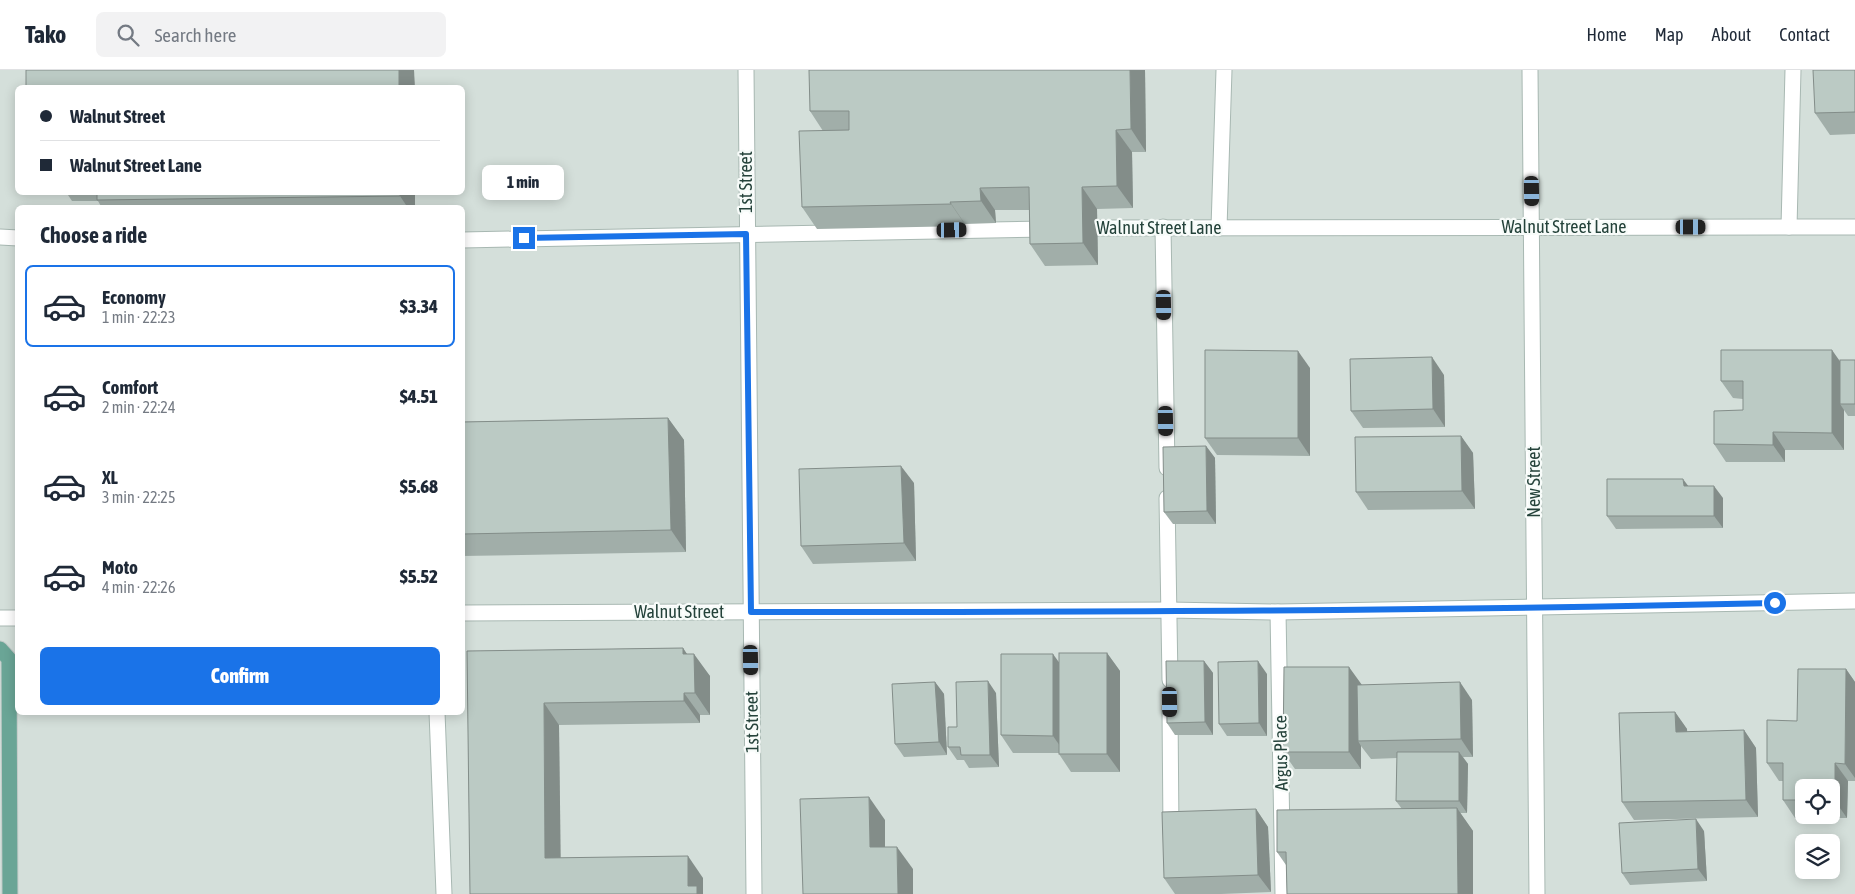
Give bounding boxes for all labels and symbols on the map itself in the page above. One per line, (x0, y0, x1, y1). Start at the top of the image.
street label: 1st Street (735, 151, 756, 213)
callout: 1 min (483, 166, 565, 200)
car (1524, 176, 1539, 206)
street label: Walnut Street Lane (1502, 216, 1626, 237)
street label: Walnut Street Lane (1097, 217, 1221, 238)
car (1676, 220, 1706, 235)
car (936, 222, 967, 238)
route end (513, 227, 535, 249)
car (1156, 290, 1171, 320)
car (1158, 406, 1173, 436)
street label: New Street (1523, 446, 1544, 518)
route start (1764, 592, 1786, 614)
street label: Walnut Street (634, 601, 724, 622)
car (743, 645, 758, 675)
car (1162, 687, 1177, 717)
street label: 1st Street (740, 691, 763, 753)
street label: Argus Place (1269, 715, 1292, 791)

